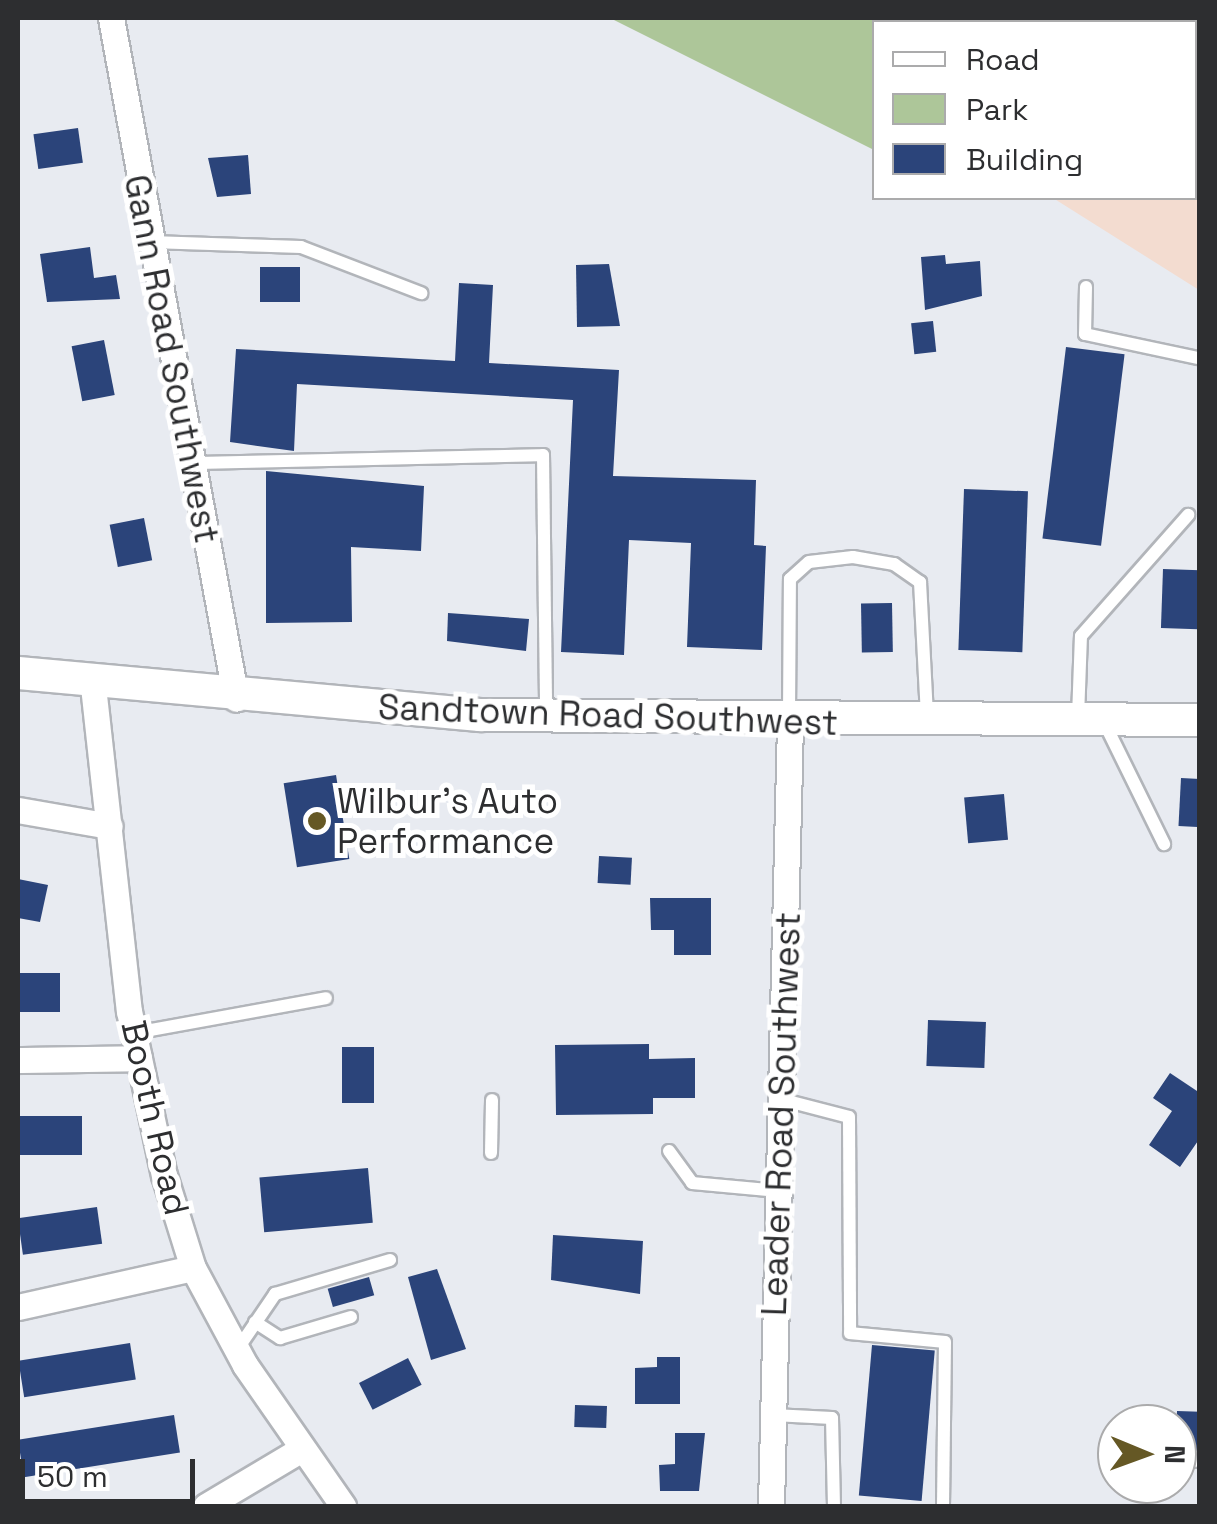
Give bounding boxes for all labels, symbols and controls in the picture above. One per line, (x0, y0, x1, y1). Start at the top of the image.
legend (872, 20, 1197, 200)
text: Road (966, 40, 1040, 79)
text: Park (966, 90, 1028, 129)
text: Building (966, 140, 1083, 179)
street label: Gann Road Southwest (116, 171, 228, 547)
street label: Sandtown Road Southwest (377, 686, 839, 744)
place label: Wilbur's Auto Performance (337, 780, 559, 862)
marker: Wilbur's Auto Performance (306, 810, 328, 832)
street label: Leader Road Southwest (753, 911, 809, 1317)
street label: Booth Road (112, 1017, 198, 1219)
north arrow (1097, 1404, 1197, 1504)
scale bar (25, 1439, 200, 1501)
text: N (1157, 1445, 1193, 1464)
text: 50 m (37, 1457, 108, 1496)

